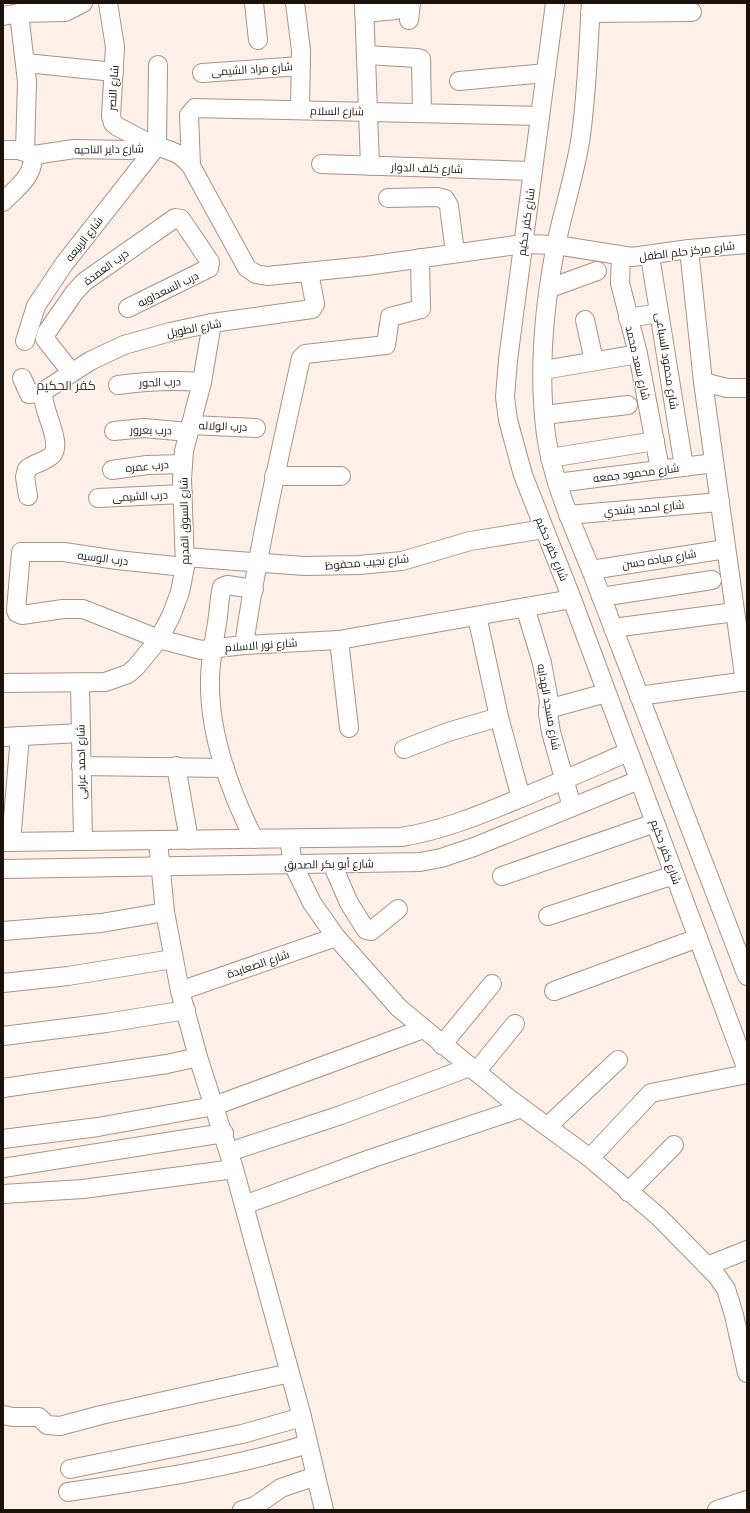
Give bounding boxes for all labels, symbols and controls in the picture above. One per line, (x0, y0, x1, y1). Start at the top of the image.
street label: شارع مراد الشيمى (211, 59, 293, 80)
street label: شارع النصر (104, 65, 123, 112)
street label: شارع السلام (310, 104, 364, 119)
street label: شارع داير الناحيه (74, 141, 144, 158)
street label: شارع خلف الدوار (390, 160, 463, 177)
street label: شارع كفر حكيم (514, 187, 539, 257)
street label: شارع الربيعه (62, 214, 107, 265)
street label: شارع مركز حلم الطفل (638, 238, 736, 265)
street label: درب العمدة (81, 246, 131, 288)
street label: درب السعداويه (135, 268, 201, 310)
street label: شارع محمود السباعى (651, 312, 682, 411)
street label: شارع الطويل (165, 316, 223, 341)
street label: شارع سعد محمد (622, 324, 653, 402)
street label: درب الحور (138, 374, 181, 390)
district label: كفر الحكيم (36, 377, 96, 395)
street label: درب الولاله (198, 418, 248, 434)
street label: درب بعرور (129, 423, 172, 437)
street label: درب عمره (125, 457, 169, 475)
street label: شارع محمود جمعه (592, 461, 680, 486)
street label: شارع السوق القديم (176, 477, 193, 565)
street label: درب الشيمى (112, 488, 168, 504)
street label: شارع احمد بشندي (603, 498, 685, 520)
street label: شارع كفر حكيم (532, 515, 571, 584)
street label: شارع مياده حسن (621, 546, 697, 573)
street label: درب الوسيه (77, 548, 129, 568)
street label: شارع نجيب محفوظ (324, 551, 410, 574)
street label: شارع نور الاسلام (224, 635, 298, 656)
street label: شارع مسجد الهدايه (534, 663, 563, 751)
street label: شارع احمد عرابى (73, 724, 90, 800)
street label: شارع كفر حكيم (647, 818, 684, 887)
street label: شارع أبو بكر الصديق (284, 856, 374, 873)
street label: شارع الصعايدة (225, 947, 291, 982)

